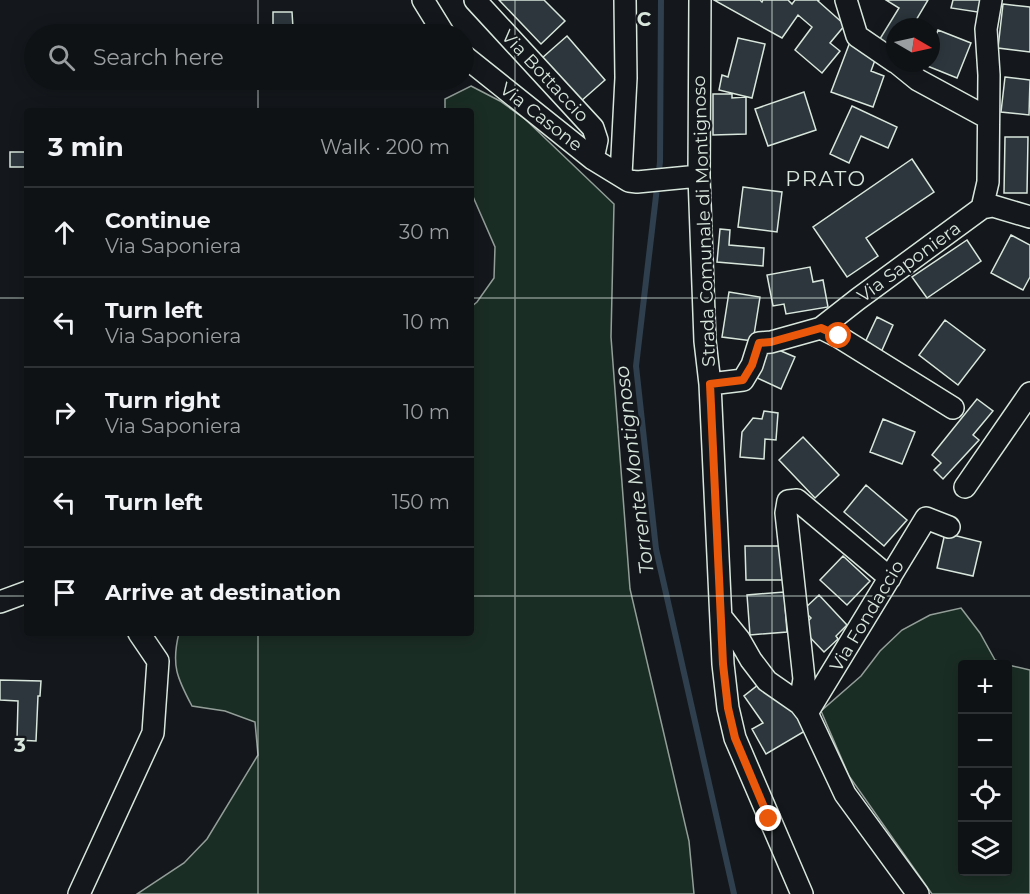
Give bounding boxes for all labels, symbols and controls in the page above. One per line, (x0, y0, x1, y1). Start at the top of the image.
text: C (637, 7, 652, 31)
north arrow (886, 18, 940, 72)
search box (24, 24, 474, 90)
street label: Via Bottaccio (497, 25, 593, 127)
icon: search (45, 41, 78, 74)
text: Search here (93, 44, 224, 71)
street label: Strada Comunale di Montignoso (688, 75, 720, 367)
street label: Via Casone (495, 78, 587, 156)
text: 3 min (48, 131, 124, 163)
text: Walk · 200 m (320, 135, 450, 159)
district label: PRATO (785, 166, 867, 191)
text: Continue (105, 207, 211, 234)
icon: ahead (48, 216, 81, 249)
street label: Via Saponiera (853, 217, 965, 307)
text: 30 m (399, 220, 450, 244)
text: Via Saponiera (105, 234, 241, 258)
text: Turn left (105, 297, 203, 324)
icon: left (48, 306, 81, 339)
text: 10 m (403, 310, 450, 334)
route start (825, 322, 851, 348)
text: Via Saponiera (105, 324, 241, 348)
water label: Torrente Montignoso (609, 364, 659, 576)
text: Turn right (105, 387, 220, 414)
icon: right (48, 396, 81, 429)
text: 10 m (403, 400, 450, 424)
text: Via Saponiera (105, 414, 241, 438)
icon: left (48, 486, 81, 519)
text: Turn left (105, 489, 203, 516)
text: 150 m (392, 490, 450, 514)
street label: Via Fondaccio (825, 556, 909, 676)
icon: arrive (48, 576, 81, 609)
text: Arrive at destination (105, 579, 341, 606)
map controls (958, 660, 1012, 876)
button: + (958, 660, 1012, 714)
button: − (958, 714, 1012, 768)
text: 3 (13, 733, 26, 757)
button: locate (958, 768, 1012, 822)
route end (755, 805, 781, 831)
button: layers (958, 822, 1012, 876)

